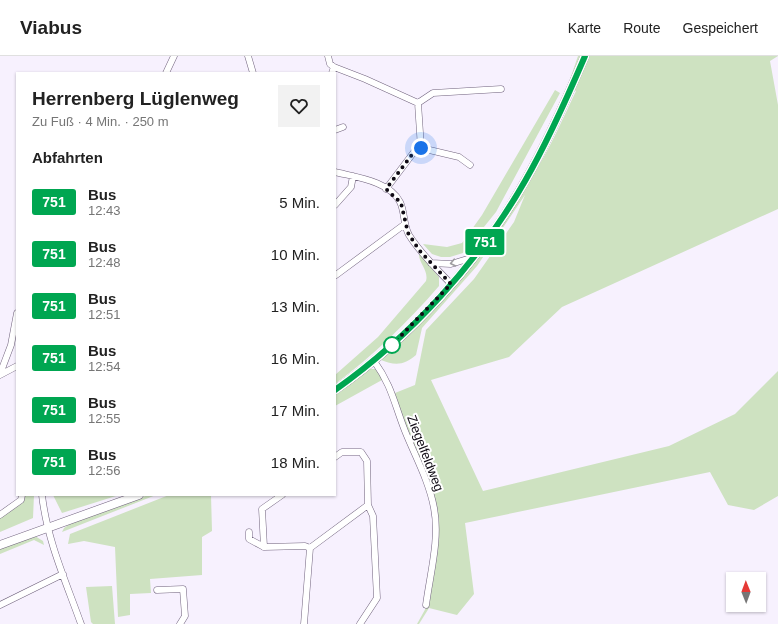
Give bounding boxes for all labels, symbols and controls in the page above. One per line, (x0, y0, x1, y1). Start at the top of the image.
text: Viabus (20, 17, 82, 38)
text: Karte (568, 20, 601, 36)
text: Route (623, 20, 661, 36)
text: Gespeichert (683, 20, 758, 36)
button: heart (278, 85, 320, 127)
text: Herrenberg Lüglenweg (32, 88, 239, 109)
text: Zu Fuß · 4 Min. · 250 m (32, 114, 169, 129)
your location (411, 138, 431, 158)
text: Abfahrten (32, 149, 103, 166)
text: Bus (88, 186, 116, 203)
text: 751 (42, 194, 66, 210)
text: 5 Min. (279, 194, 320, 211)
text: 12:43 (88, 203, 121, 218)
line badge: 751 (462, 229, 508, 255)
text: 751 (473, 234, 497, 250)
text: Bus (88, 238, 116, 255)
text: 751 (42, 246, 66, 262)
text: 10 Min. (271, 246, 320, 263)
text: 12:48 (88, 255, 121, 270)
one-way arrow (450, 258, 456, 267)
text: Bus (88, 290, 116, 307)
text: 751 (42, 298, 66, 314)
text: 13 Min. (271, 298, 320, 315)
text: 12:51 (88, 307, 121, 322)
unlabelled marker (383, 336, 401, 354)
text: Bus (88, 342, 116, 359)
text: 751 (42, 350, 66, 366)
text: 16 Min. (271, 350, 320, 367)
text: 12:54 (88, 359, 121, 374)
text: Bus (88, 394, 116, 411)
text: 751 (42, 402, 66, 418)
text: 17 Min. (271, 402, 320, 419)
text: 12:55 (88, 411, 121, 426)
street label: Ziegelfeldweg (404, 413, 447, 493)
text: Bus (88, 446, 116, 463)
text: 751 (42, 454, 66, 470)
text: 18 Min. (271, 454, 320, 471)
text: 12:56 (88, 463, 121, 478)
north arrow (726, 572, 766, 612)
map controls (726, 572, 766, 612)

